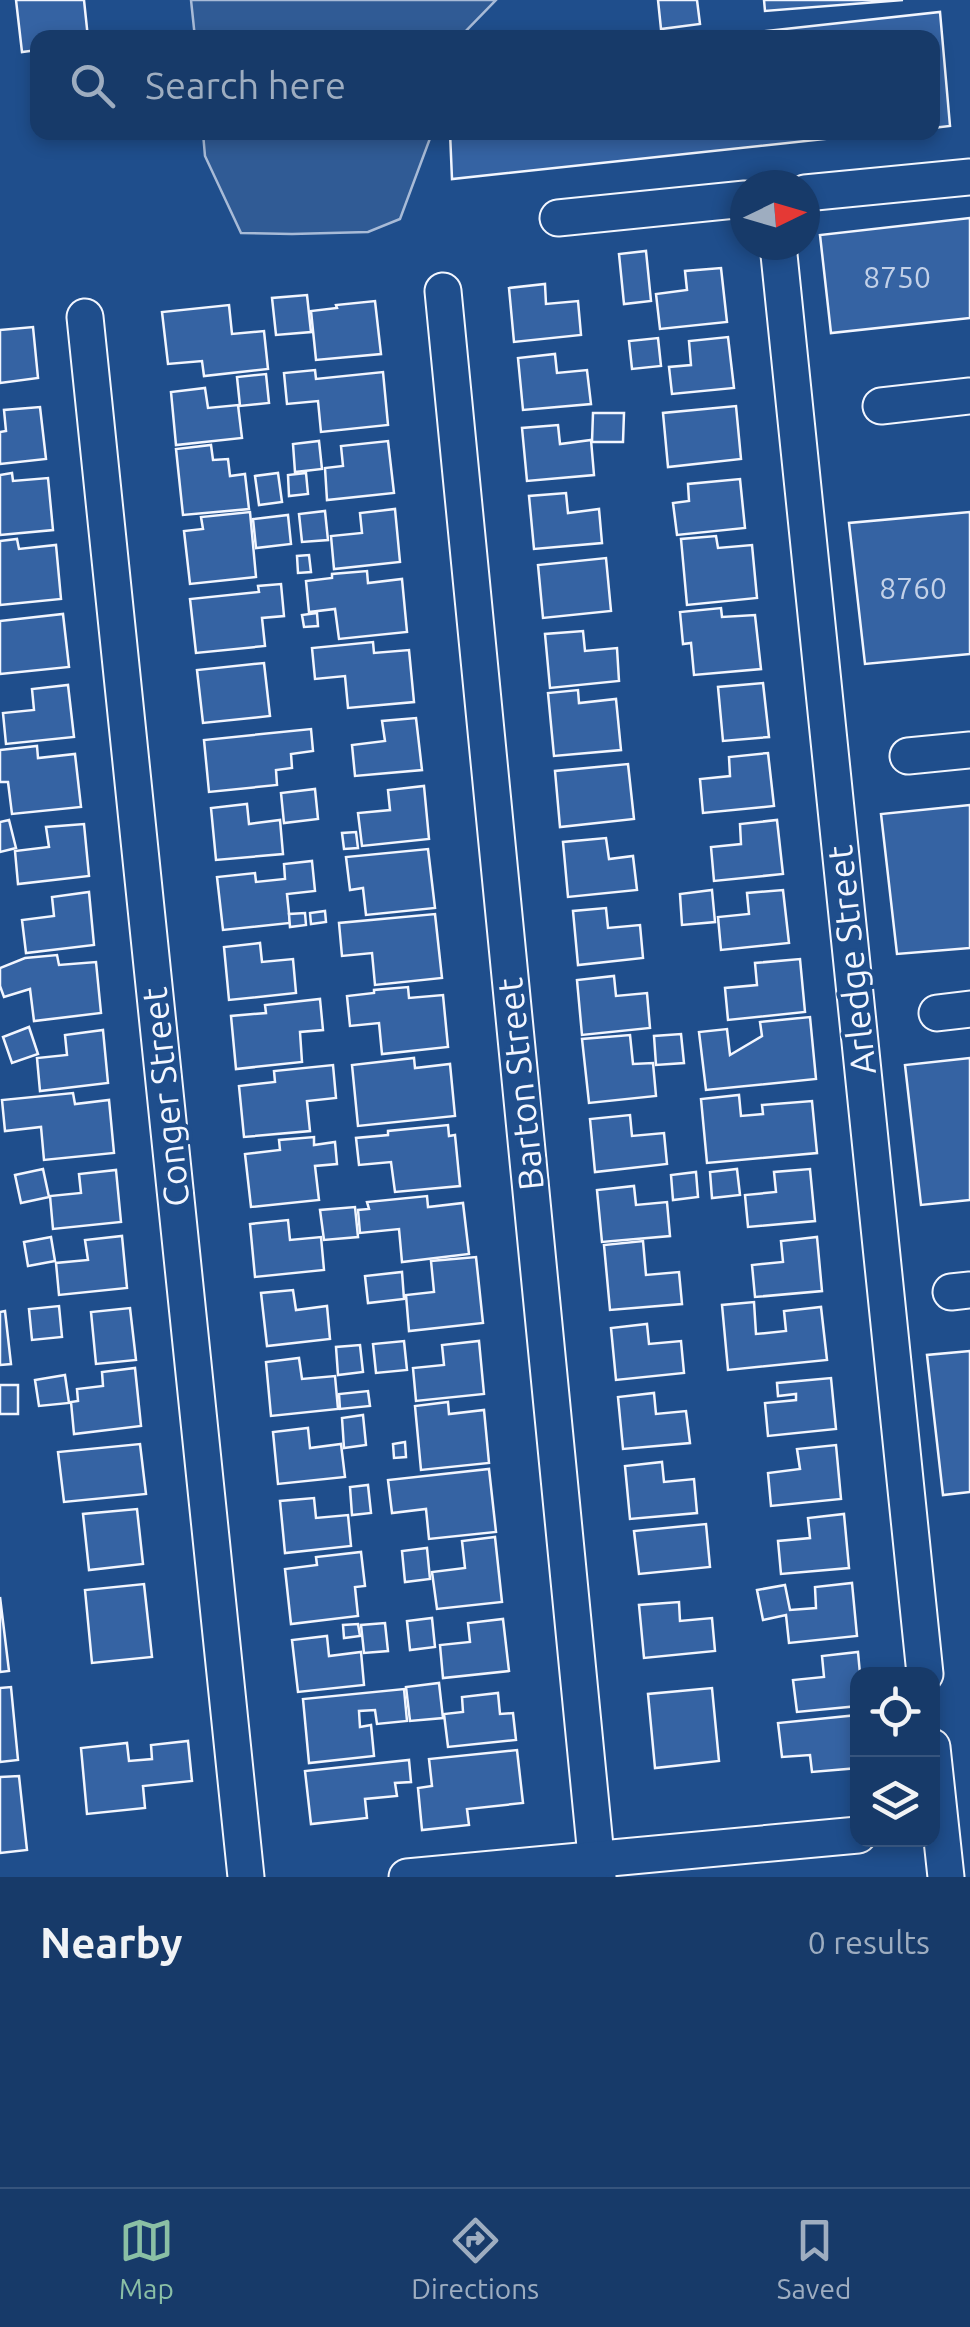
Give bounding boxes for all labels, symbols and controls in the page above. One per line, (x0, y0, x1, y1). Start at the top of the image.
search box (30, 30, 940, 140)
icon: search (65, 58, 120, 113)
text: Search here (145, 64, 346, 106)
north arrow (730, 170, 820, 260)
house number: 8750 (863, 260, 931, 294)
house number: 8760 (879, 571, 947, 605)
street label: Arledge Street (819, 843, 883, 1077)
street label: Barton Street (489, 976, 551, 1192)
street label: Conger Street (134, 985, 196, 1209)
map controls (850, 1667, 940, 1847)
button: locate (850, 1667, 940, 1757)
button: layers (850, 1757, 940, 1847)
text: Nearby (40, 1919, 183, 1966)
text: 0 results (808, 1924, 930, 1960)
tab: Map (119, 2213, 174, 2304)
tab: Directions (411, 2213, 539, 2304)
tab: Saved (777, 2213, 851, 2304)

